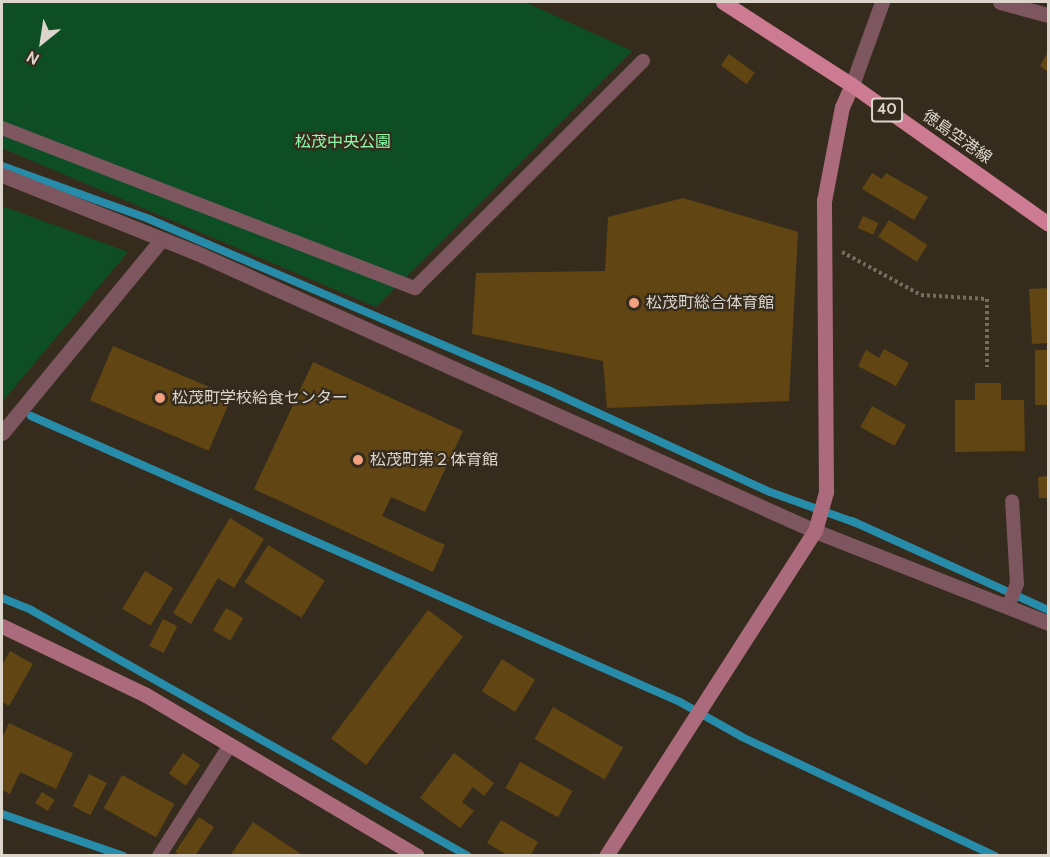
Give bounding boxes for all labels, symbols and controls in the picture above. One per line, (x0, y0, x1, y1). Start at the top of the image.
north arrow (12, 12, 72, 72)
text: N (23, 47, 42, 69)
road number: 40 (870, 98, 904, 122)
street label: 徳島空港線 (919, 106, 995, 168)
park label: 松茂中央公園 (295, 132, 391, 152)
place label: 松茂町総合体育館 (646, 293, 774, 313)
marker: 松茂町総合体育館 (627, 296, 641, 310)
place label: 松茂町学校給食センター (172, 388, 348, 408)
marker: 松茂町学校給食センター (153, 391, 167, 405)
place label: 松茂町第２体育館 (370, 450, 498, 470)
marker: 松茂町第２体育館 (351, 453, 365, 467)

